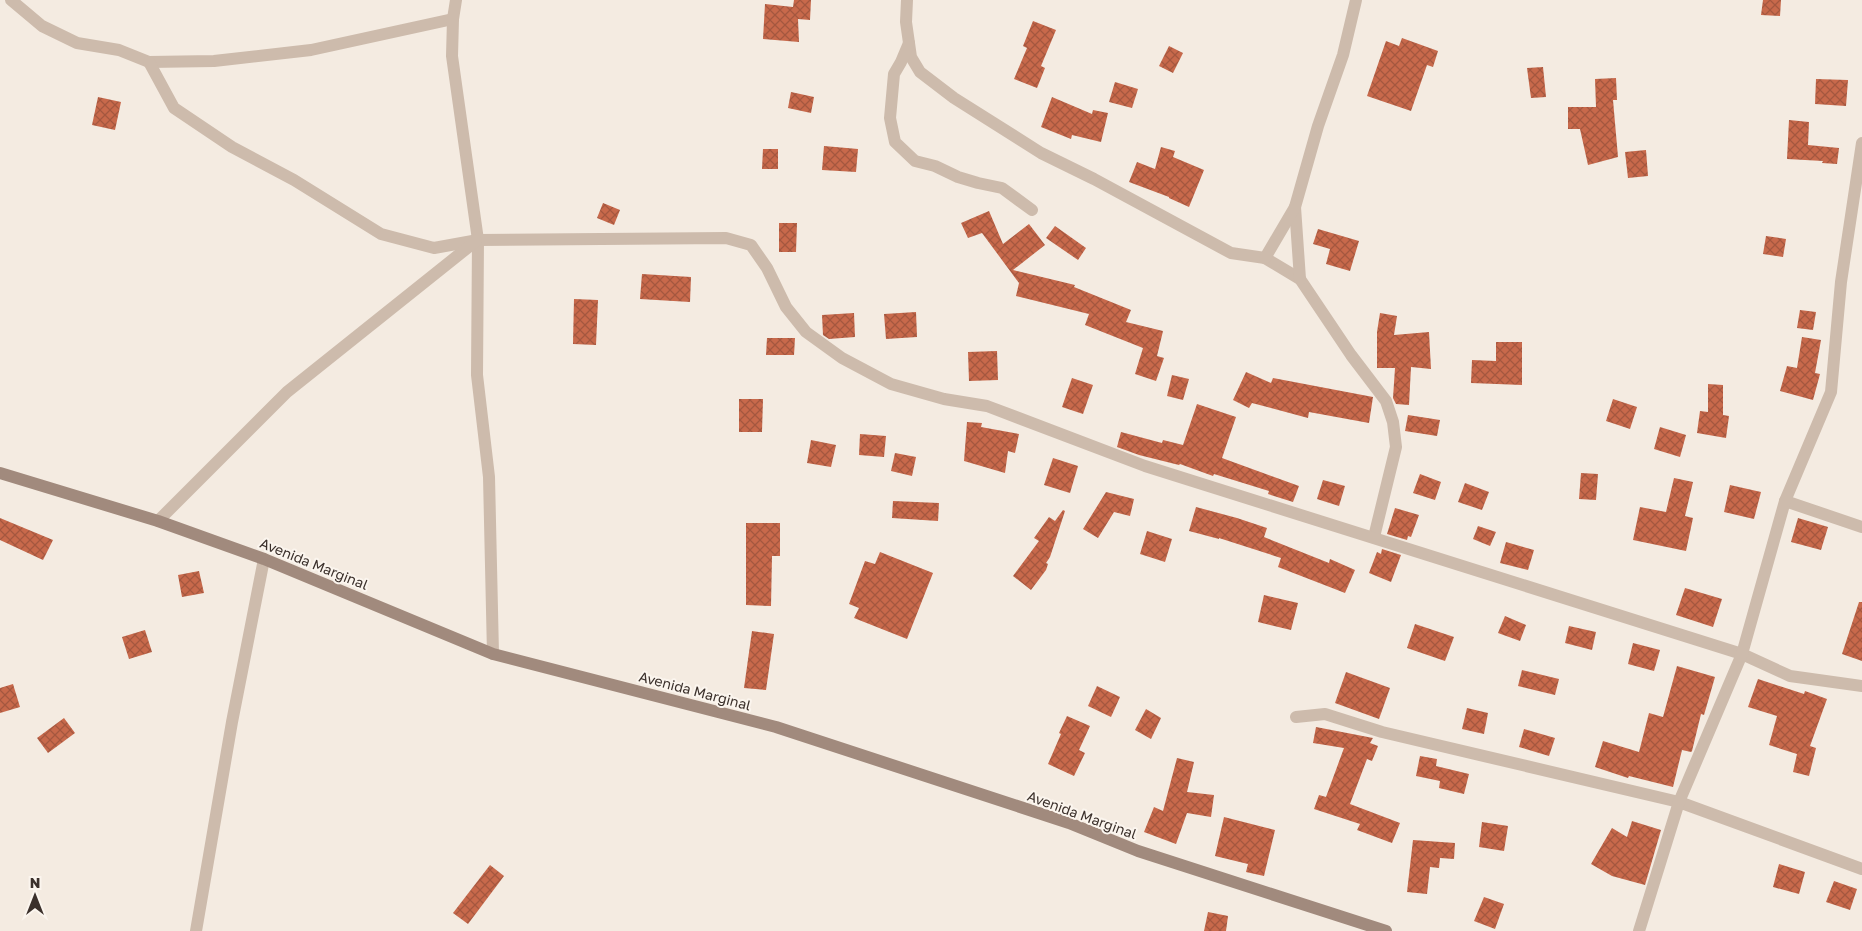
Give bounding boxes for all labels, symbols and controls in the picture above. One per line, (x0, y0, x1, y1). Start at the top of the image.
street label: Avenida Marginal (258, 534, 371, 593)
street label: Avenida Marginal (637, 667, 753, 714)
street label: Avenida Marginal (1025, 787, 1139, 842)
north arrow (10, 871, 60, 921)
text: N (30, 874, 40, 891)

